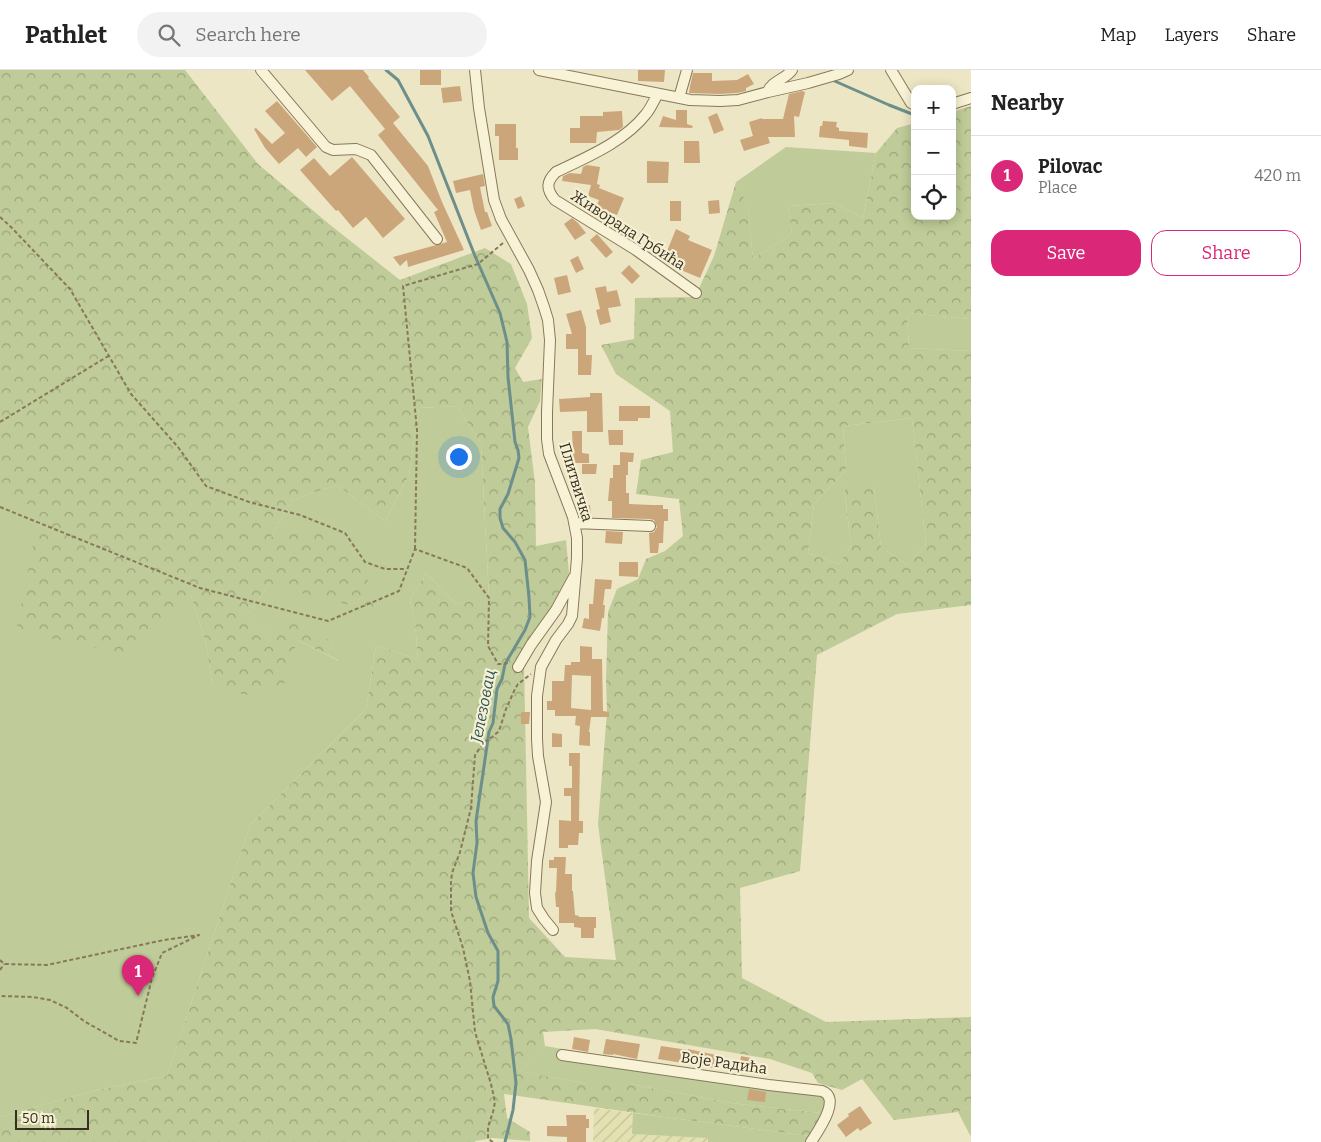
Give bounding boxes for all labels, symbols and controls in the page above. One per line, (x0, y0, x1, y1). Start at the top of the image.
search box (137, 12, 487, 57)
text: Pathlet (25, 21, 107, 49)
icon: search (155, 21, 183, 49)
text: Search here (195, 23, 301, 46)
text: Map (1100, 24, 1136, 46)
text: Layers (1164, 24, 1219, 46)
text: Share (1247, 24, 1296, 46)
map controls (911, 85, 956, 220)
button: + (911, 85, 956, 130)
text: Nearby (991, 90, 1064, 116)
button: − (911, 130, 956, 175)
text: Pilovac (1038, 155, 1103, 178)
text: 1 (1004, 166, 1010, 185)
text: 420 m (1254, 166, 1301, 185)
button: locate (911, 175, 956, 220)
text: Place (1038, 178, 1077, 197)
street label: Живорада Грбића (567, 186, 689, 274)
button: Save (991, 230, 1141, 276)
button: Share (1151, 230, 1301, 276)
street label: Плитвичка (555, 440, 597, 524)
your location (446, 444, 472, 470)
water label: Јелезовац (466, 668, 499, 746)
pin: 1 (122, 955, 154, 996)
street label: Воје Радића (680, 1048, 768, 1078)
scale bar (15, 1107, 89, 1130)
text: 50 m (22, 1110, 55, 1127)

